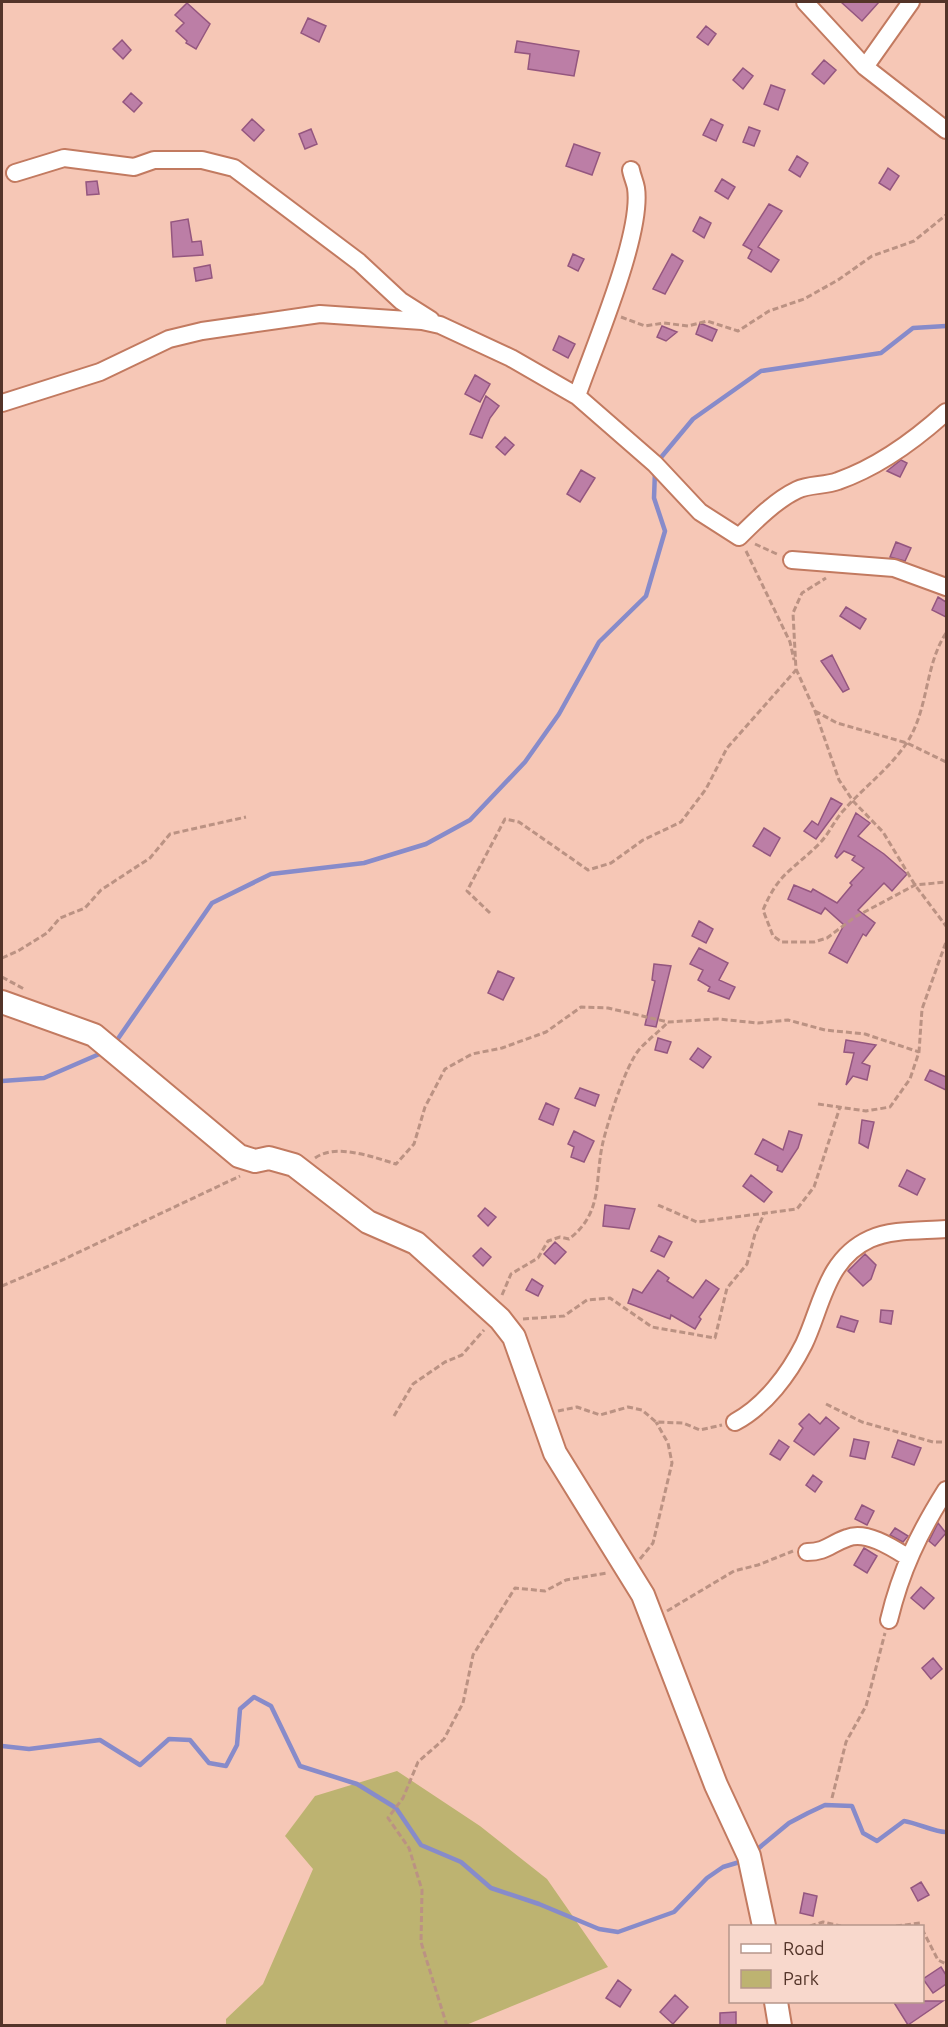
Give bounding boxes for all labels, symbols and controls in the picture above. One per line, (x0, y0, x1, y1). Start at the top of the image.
legend (729, 1925, 924, 2003)
text: Road (783, 1938, 825, 1958)
text: Park (783, 1968, 819, 1988)

